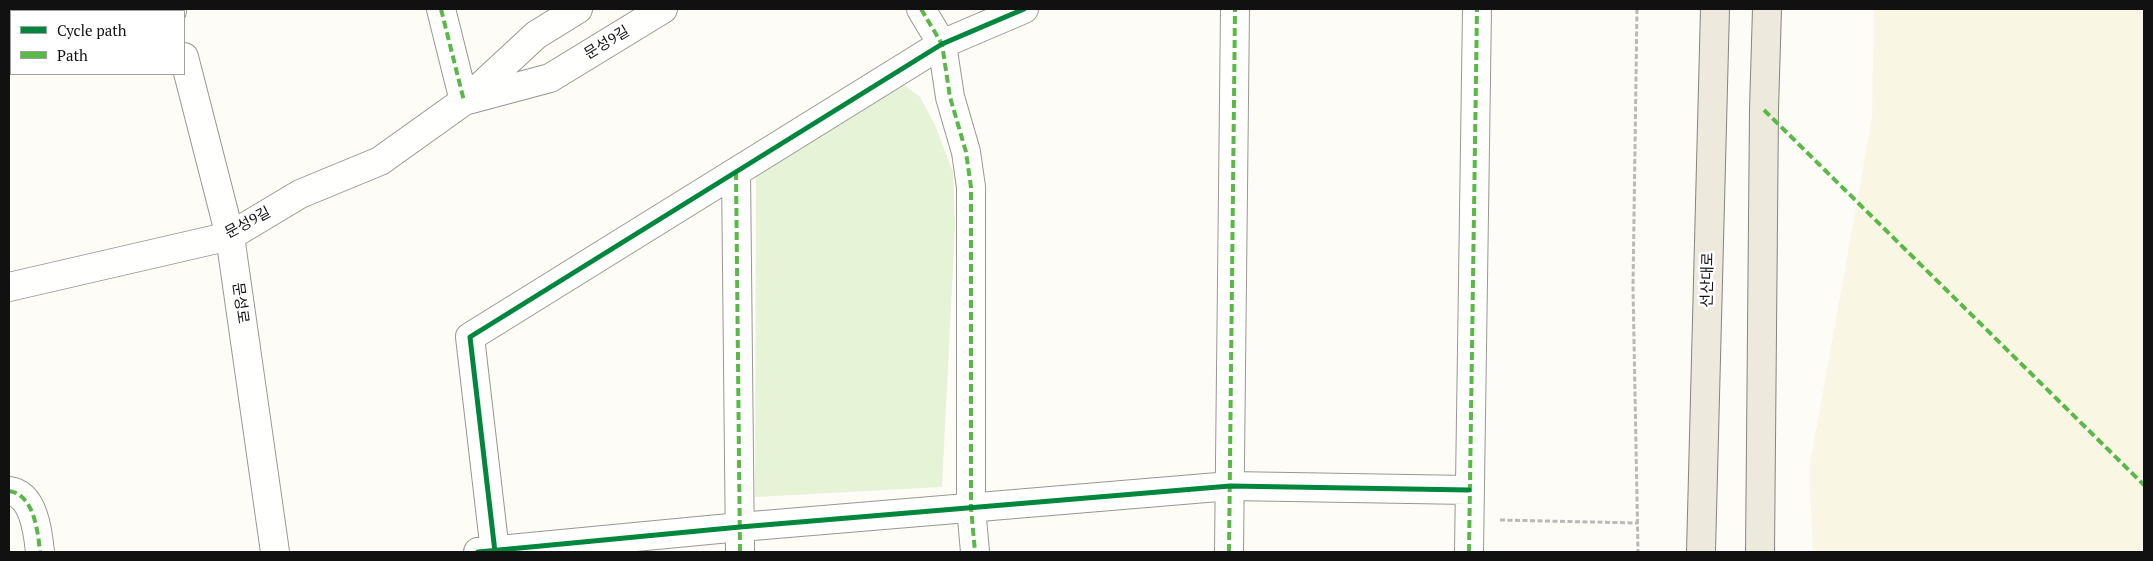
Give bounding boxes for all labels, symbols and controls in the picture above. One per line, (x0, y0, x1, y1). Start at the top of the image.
legend (10, 10, 185, 75)
text: Cycle path (57, 20, 127, 40)
street label: 문성9길 (581, 23, 633, 63)
text: Path (57, 45, 88, 65)
street label: 문성9길 (222, 203, 274, 243)
street label: 선산대로 (1699, 252, 1717, 308)
street label: 문성로 (228, 281, 252, 325)

